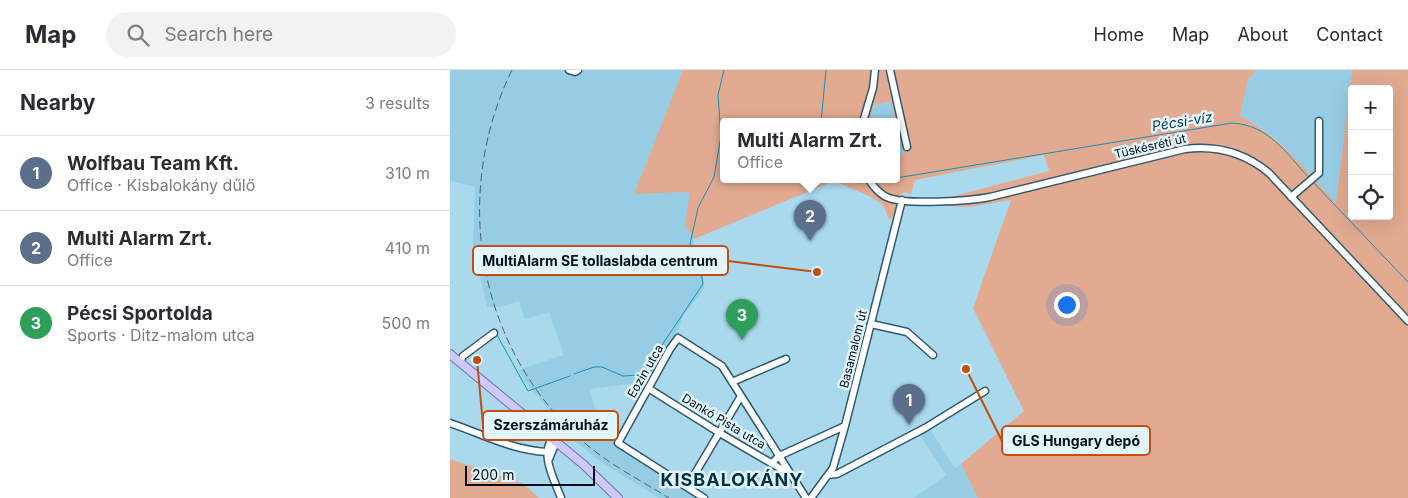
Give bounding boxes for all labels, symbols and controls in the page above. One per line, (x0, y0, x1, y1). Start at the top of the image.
search box (106, 12, 456, 57)
text: Map (25, 20, 76, 49)
icon: search (124, 21, 152, 49)
text: Search here (164, 23, 273, 46)
text: Home (1094, 24, 1144, 45)
text: Map (1172, 24, 1209, 45)
text: About (1237, 24, 1288, 45)
text: Contact (1316, 24, 1383, 45)
map controls (1348, 85, 1393, 220)
button: + (1348, 85, 1393, 130)
text: Nearby (20, 90, 95, 115)
text: 3 results (365, 93, 430, 113)
water label: Pécsi-víz (1150, 108, 1214, 134)
popup (720, 118, 900, 183)
text: Multi Alarm Zrt. (737, 129, 883, 152)
street label: Tüskésréti út (1113, 130, 1187, 161)
button: − (1348, 130, 1393, 175)
text: Wolfbau Team Kft. (67, 152, 239, 175)
text: Office (737, 152, 783, 172)
text: 1 (33, 163, 39, 183)
text: 310 m (385, 163, 430, 183)
text: Office · Kisbalokány dűlő (67, 175, 255, 195)
button: locate (1348, 175, 1393, 220)
pin: 2 (794, 200, 826, 241)
text: Multi Alarm Zrt. (67, 227, 213, 250)
text: 2 (31, 238, 41, 258)
text: 410 m (385, 238, 430, 258)
callout: MultiAlarm SE tollaslabda centrum (473, 246, 728, 275)
text: Office (67, 250, 113, 270)
text: MultiAlarm SE tollaslabda centrum (482, 252, 718, 269)
your location (1054, 292, 1080, 318)
pin: 3 (726, 299, 758, 340)
text: Pécsi Sportolda (67, 302, 213, 325)
street label: Basamalom út (836, 308, 870, 390)
text: 3 (31, 313, 41, 333)
text: 500 m (382, 313, 430, 333)
text: Sports · Ditz-malom utca (67, 325, 255, 345)
street label: Eozin utca (624, 342, 666, 400)
pin: 1 (893, 384, 925, 425)
street label: Dankó Pista utca (679, 390, 769, 452)
callout: Szerszámáruház (483, 411, 618, 440)
text: Szerszámáruház (493, 416, 609, 433)
callout: GLS Hungary depó (1002, 426, 1150, 455)
text: GLS Hungary depó (1012, 432, 1140, 449)
scale bar (465, 463, 595, 486)
text: 200 m (472, 466, 514, 483)
district label: KISBALOKÁNY (661, 469, 803, 490)

